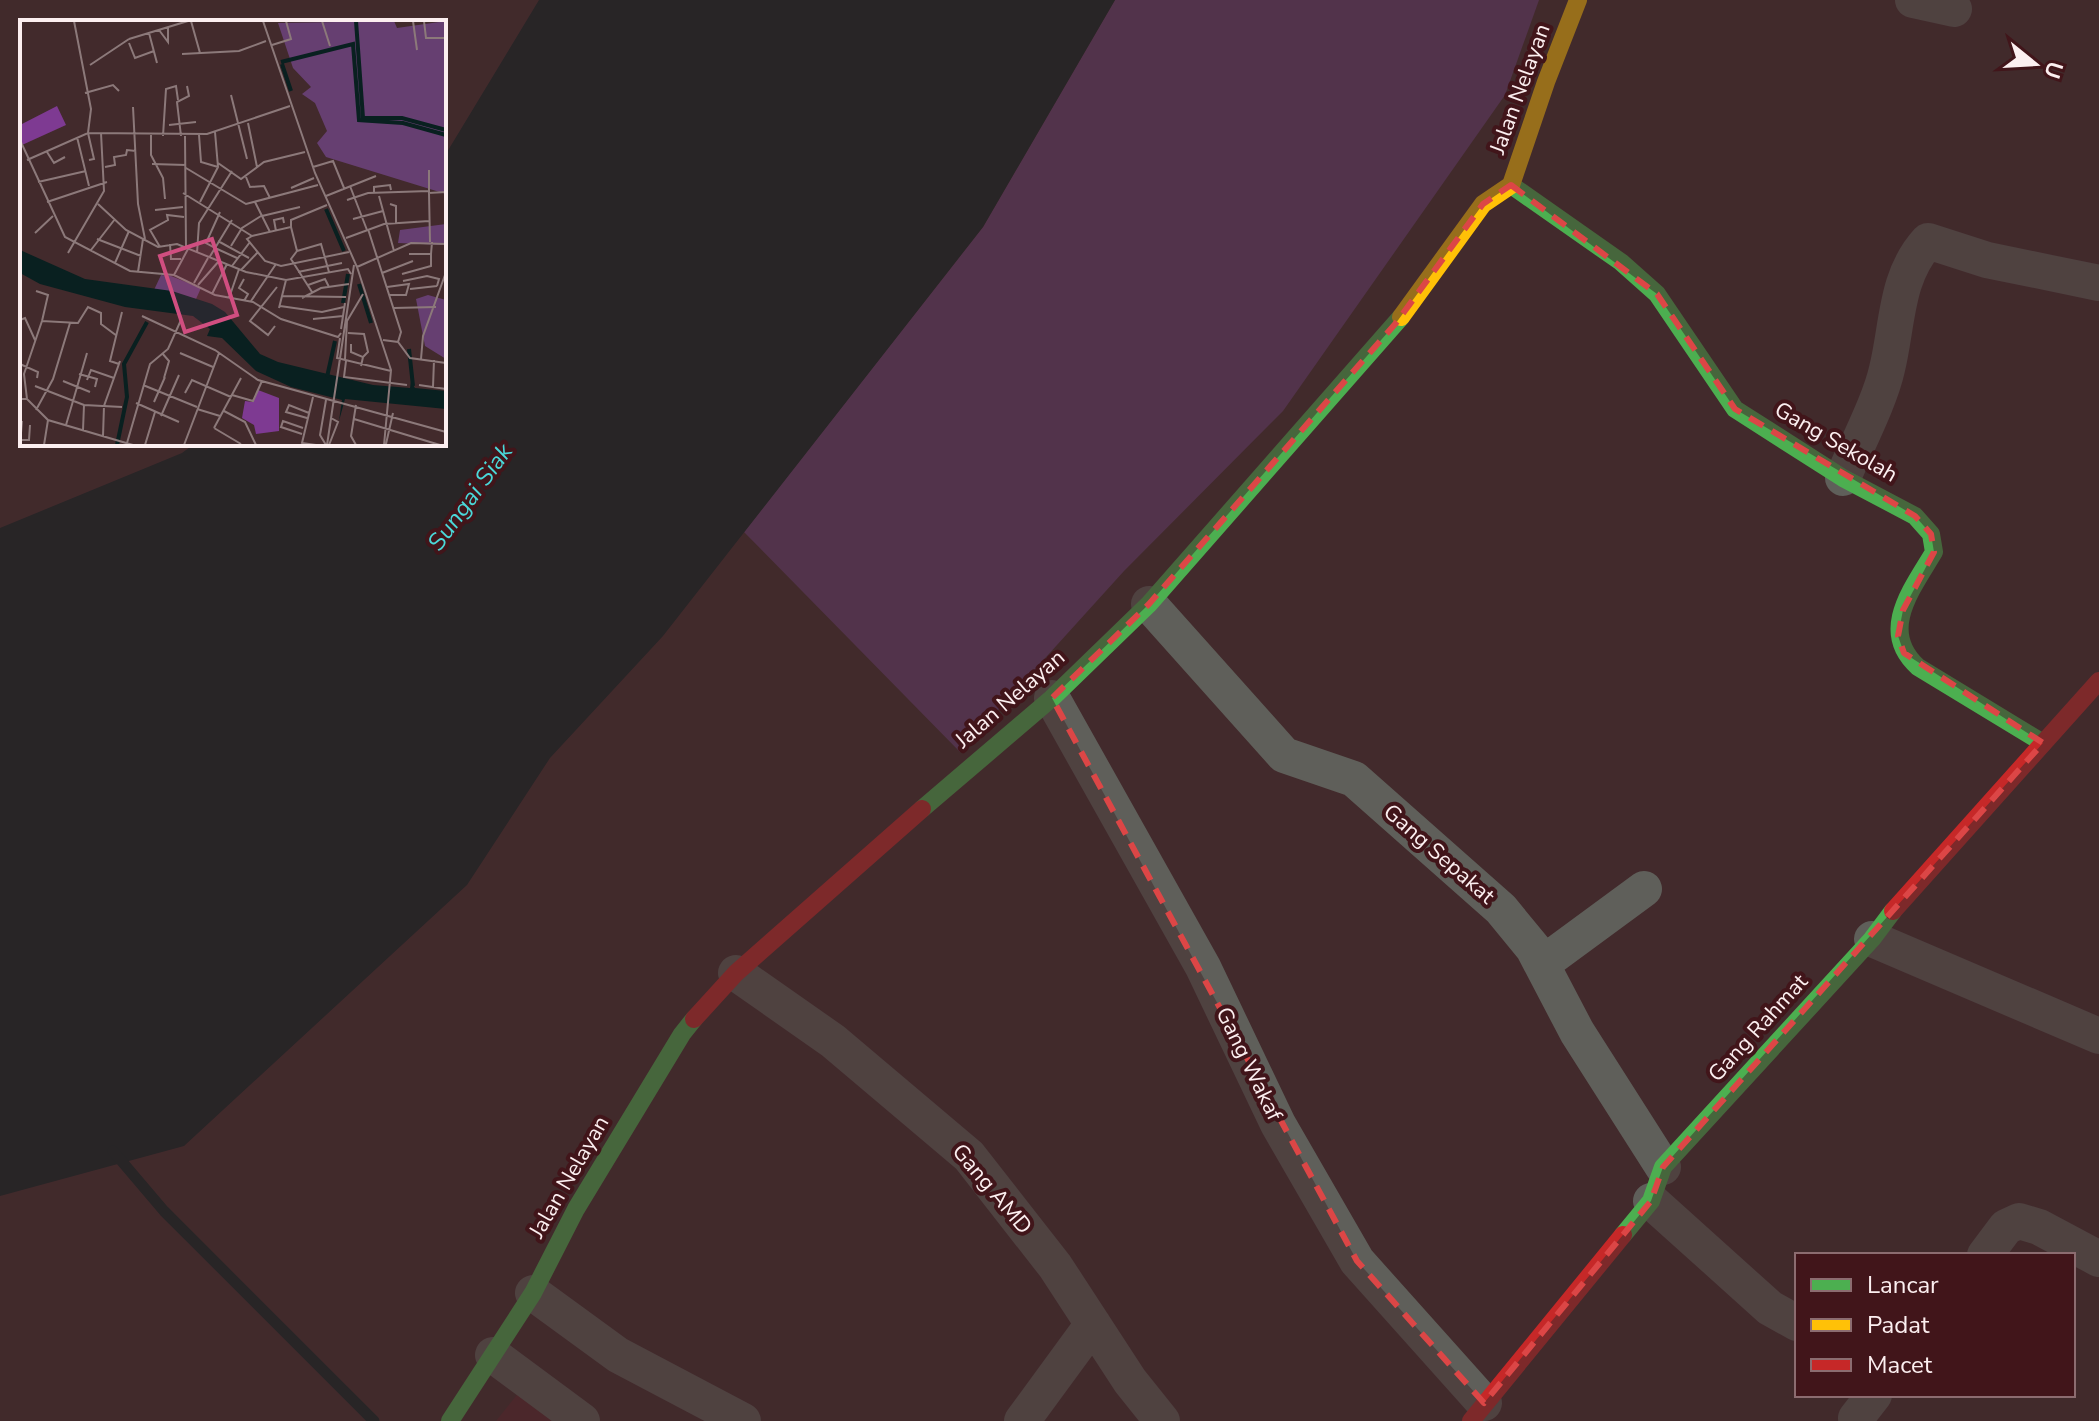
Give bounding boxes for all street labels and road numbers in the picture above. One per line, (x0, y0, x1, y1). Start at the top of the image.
street label: Jalan Nelayan (1482, 20, 1557, 159)
street label: Gang Sekolah (1769, 395, 1903, 489)
street label: Jalan Nelayan (948, 643, 1071, 756)
street label: Gang Sepakat (1377, 797, 1501, 911)
street label: Gang Rahmat (1701, 967, 1815, 1088)
street label: Gang Wakaf (1209, 1002, 1290, 1127)
street label: Jalan Nelayan (521, 1110, 616, 1244)
street label: Gang AMD (945, 1137, 1039, 1241)

